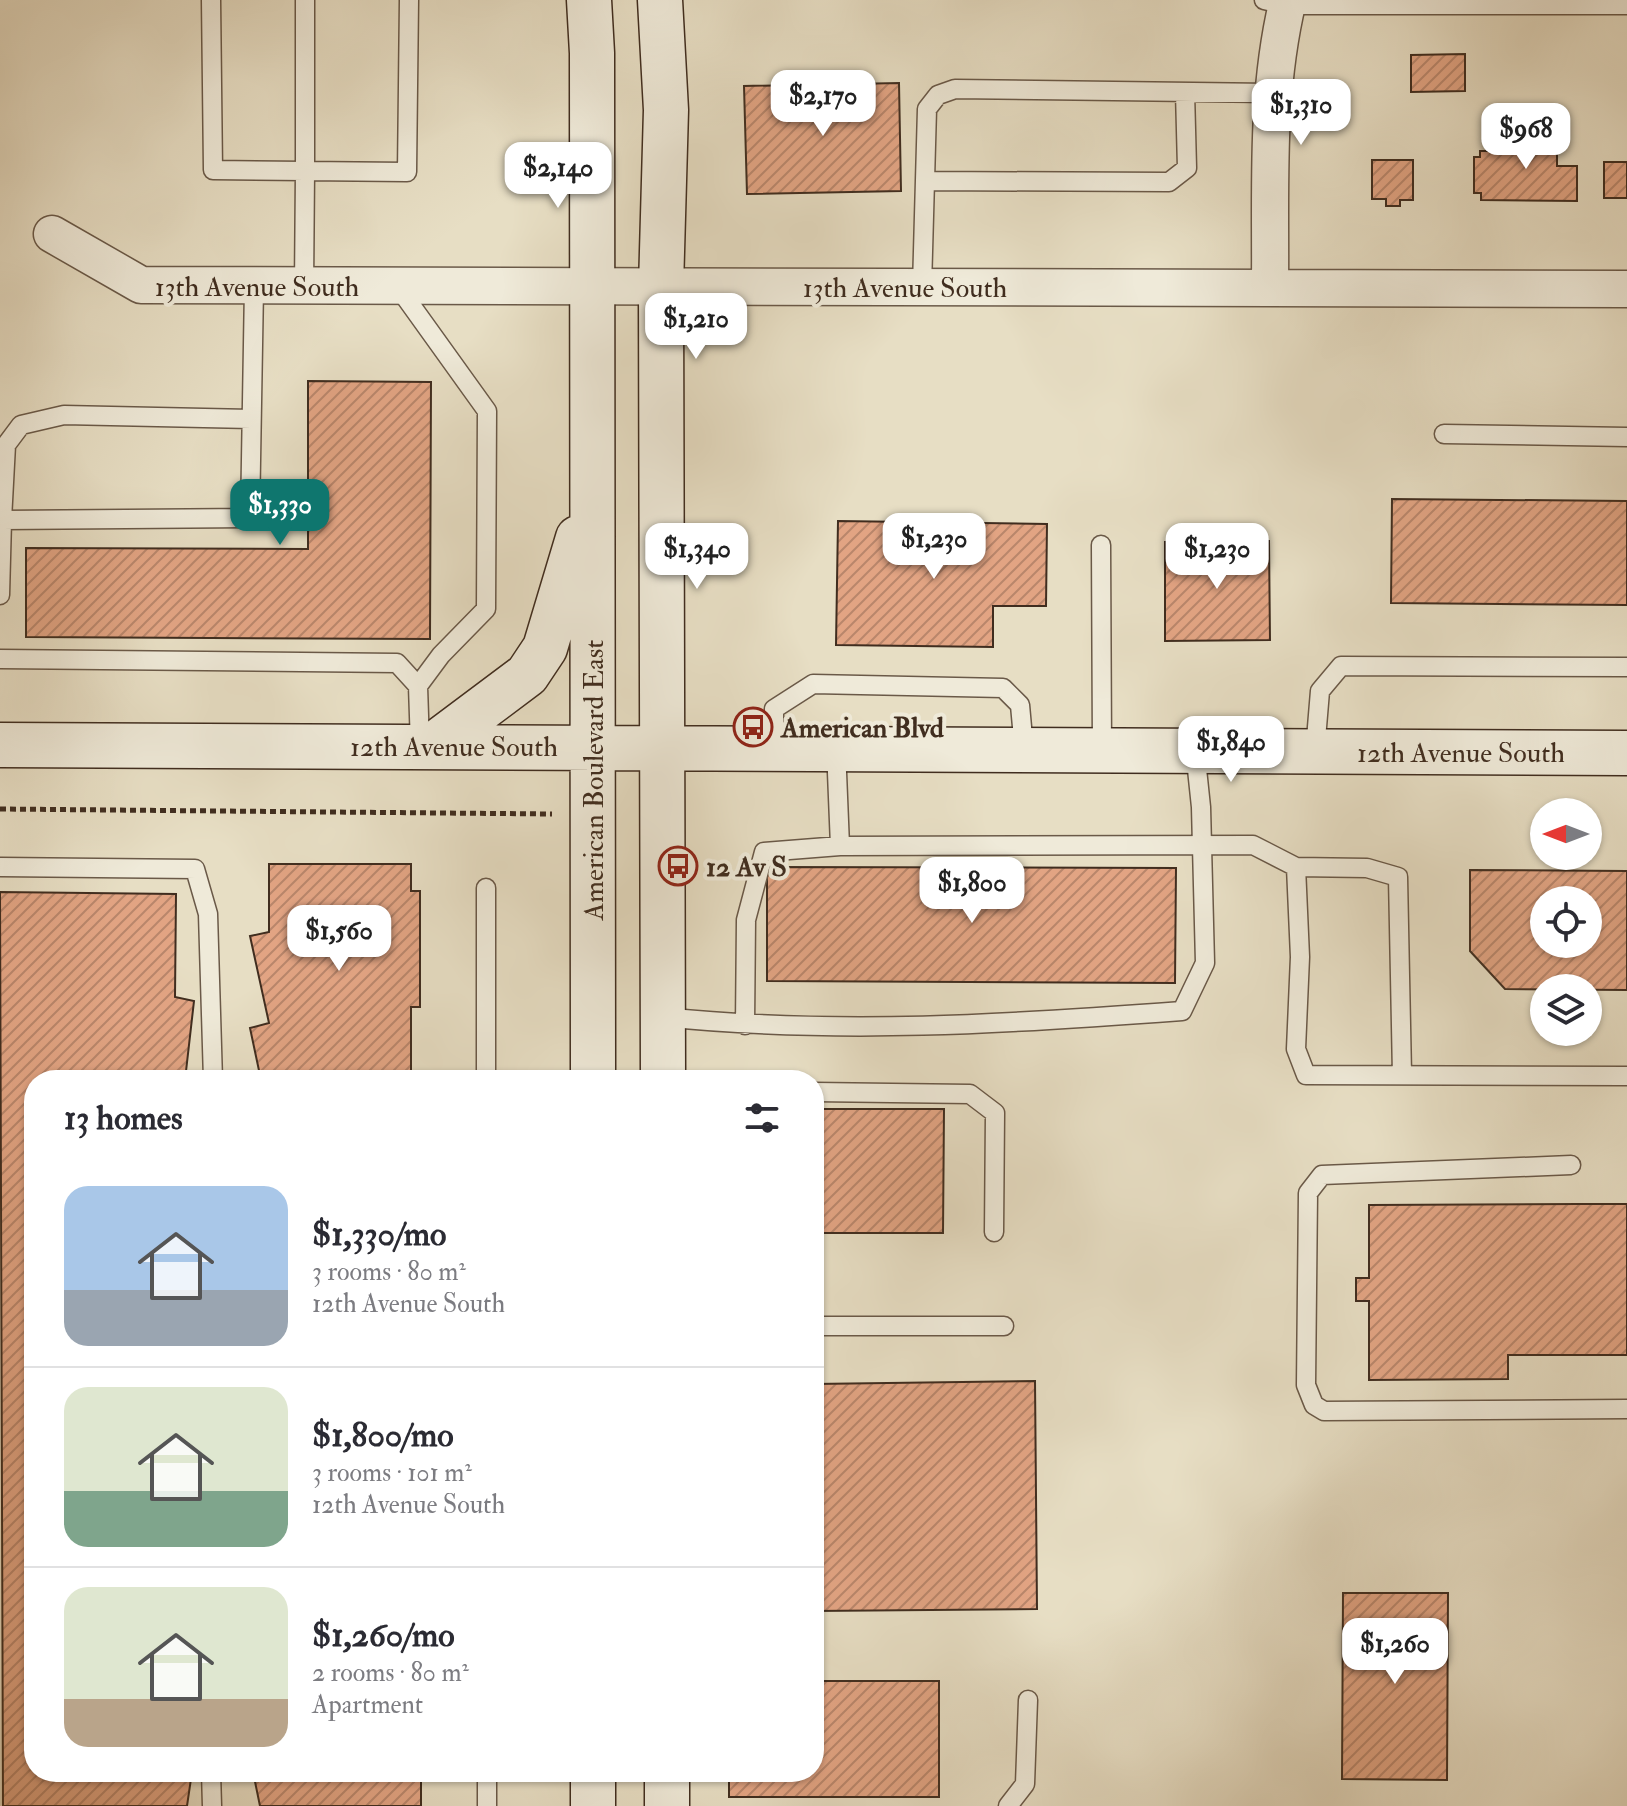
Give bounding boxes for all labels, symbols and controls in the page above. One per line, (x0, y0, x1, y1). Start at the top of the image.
pin: $2,170 (758, 70, 888, 138)
pin: $1,310 (1236, 79, 1366, 147)
text: $2,170 (789, 80, 857, 112)
text: $1,310 (1270, 89, 1332, 121)
pin: $968 (1479, 103, 1573, 171)
text: $968 (1499, 113, 1553, 145)
pin: $2,140 (493, 142, 623, 210)
text: $2,140 (523, 152, 593, 184)
street label: 13th Avenue South (155, 270, 360, 305)
street label: 13th Avenue South (803, 271, 1008, 306)
pin: $1,210 (631, 293, 761, 361)
text: $1,210 (663, 303, 729, 335)
pin: $1,330 (215, 479, 345, 547)
text: $1,330 (248, 489, 312, 521)
pin: $1,230 (869, 513, 999, 581)
pin: $1,340 (632, 523, 762, 591)
text: $1,230 (901, 523, 967, 555)
pin: $1,230 (1152, 523, 1282, 591)
text: $1,340 (663, 533, 731, 565)
text: $1,230 (1184, 533, 1250, 565)
street label: American Boulevard East (577, 640, 612, 921)
bus stop icon: American Blvd (732, 706, 774, 748)
place label: American Blvd (780, 711, 944, 746)
pin: $1,840 (1166, 716, 1296, 784)
text: $1,840 (1196, 726, 1266, 758)
street label: 12th Avenue South (350, 730, 558, 765)
street label: 12th Avenue South (1357, 736, 1565, 771)
north arrow (1530, 798, 1602, 870)
map controls (1530, 798, 1602, 1046)
bus stop icon: 12 Av S (657, 845, 699, 887)
place label: 12 Av S (706, 850, 787, 885)
pin: $1,800 (907, 857, 1037, 925)
text: $1,800 (937, 867, 1007, 899)
button: locate (1530, 886, 1602, 958)
pin: $1,560 (274, 905, 404, 973)
text: $1,560 (305, 915, 373, 947)
button: layers (1530, 974, 1602, 1046)
icon: filters (740, 1096, 784, 1140)
text: 13 homes (64, 1097, 183, 1140)
text: $1,330/mo (312, 1213, 446, 1256)
icon: home (128, 1218, 224, 1314)
text: 3 rooms · 80 m² (312, 1256, 466, 1288)
text: 12th Avenue South (312, 1288, 505, 1320)
text: $1,800/mo (312, 1414, 454, 1457)
icon: home (128, 1419, 224, 1515)
text: 3 rooms · 101 m² (312, 1457, 472, 1489)
text: 12th Avenue South (312, 1489, 505, 1521)
text: $1,260/mo (312, 1614, 455, 1657)
pin: $1,260 (1330, 1618, 1460, 1686)
icon: home (128, 1619, 224, 1715)
text: $1,260 (1360, 1628, 1430, 1660)
text: 2 rooms · 80 m² (312, 1657, 469, 1689)
text: Apartment (312, 1689, 423, 1721)

